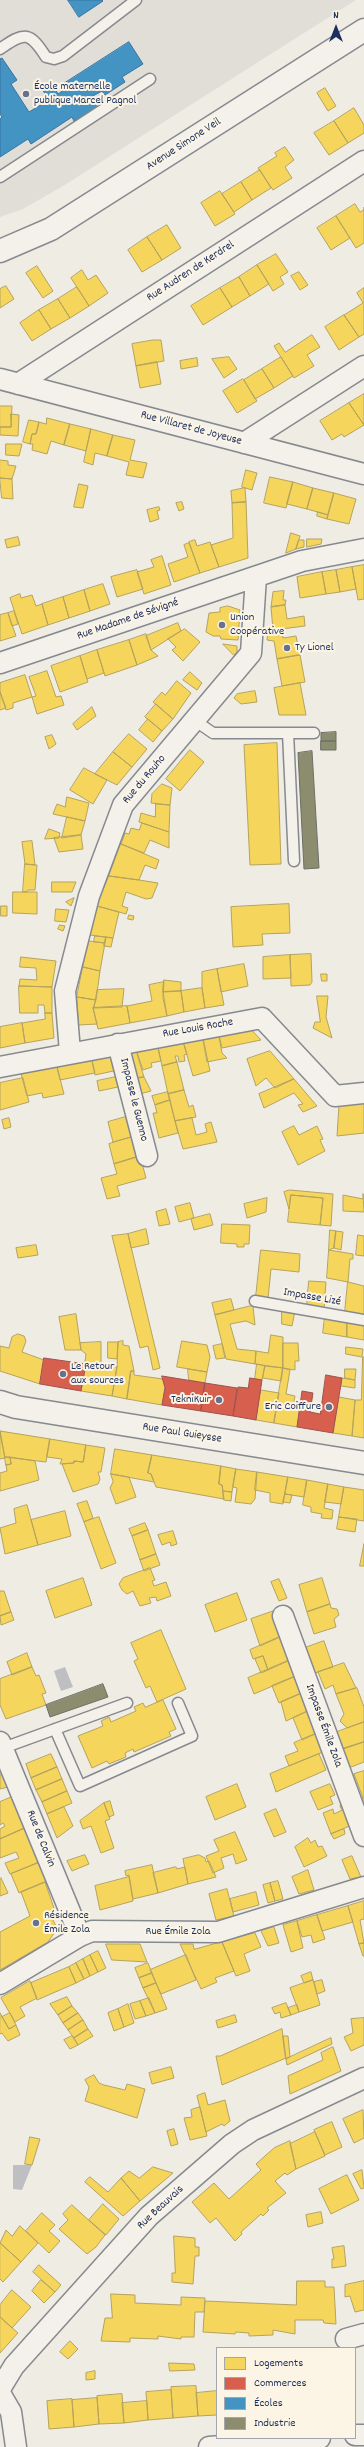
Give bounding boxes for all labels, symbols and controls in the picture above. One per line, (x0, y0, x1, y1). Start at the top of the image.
north arrow (316, 8, 356, 48)
text: N (333, 8, 339, 24)
place label: École maternelle publique Marcel Pagnol (34, 80, 136, 108)
marker: École maternelle publique Marcel Pagnol (21, 89, 31, 99)
street label: Avenue Simone Veil (144, 115, 224, 175)
street label: Rue Audren de Kerdrel (144, 238, 238, 306)
street label: Rue Villaret de Joyeuse (139, 409, 243, 449)
street label: Rue Madame de Sévigné (75, 596, 181, 644)
place label: Union Coopérative (230, 611, 284, 639)
marker: Union Coopérative (217, 620, 227, 630)
place label: Ty Lionel (295, 641, 334, 655)
marker: Ty Lionel (282, 643, 292, 653)
street label: Rue du Rouho (120, 752, 170, 808)
street label: Rue Louis Roche (162, 1016, 234, 1042)
street label: Impasse le Guenno (116, 1057, 150, 1143)
street label: Impasse Lizé (282, 1286, 342, 1310)
place label: Le Retour aux sources (71, 1360, 124, 1388)
marker: Le Retour aux sources (58, 1369, 68, 1379)
place label: TekniKuir (171, 1393, 211, 1407)
marker: TekniKuir (214, 1395, 224, 1405)
place label: Eric Coiffure (265, 1400, 321, 1414)
marker: Eric Coiffure (324, 1402, 334, 1412)
street label: Rue Paul Guieysse (141, 1421, 223, 1447)
street label: Impasse Émile Zola (301, 1683, 345, 1769)
street label: Rue de Calvin (22, 1809, 58, 1869)
place label: Résidence Émile Zola (44, 1909, 90, 1937)
marker: Résidence Émile Zola (31, 1918, 41, 1928)
street label: Rue Émile Zola (146, 1925, 210, 1939)
street label: Rue Beauvais (135, 2183, 187, 2233)
legend (216, 2347, 356, 2439)
text: Logements (254, 2355, 303, 2372)
text: Commerces (254, 2375, 307, 2392)
text: Écoles (254, 2395, 283, 2412)
text: Industrie (254, 2415, 295, 2432)

